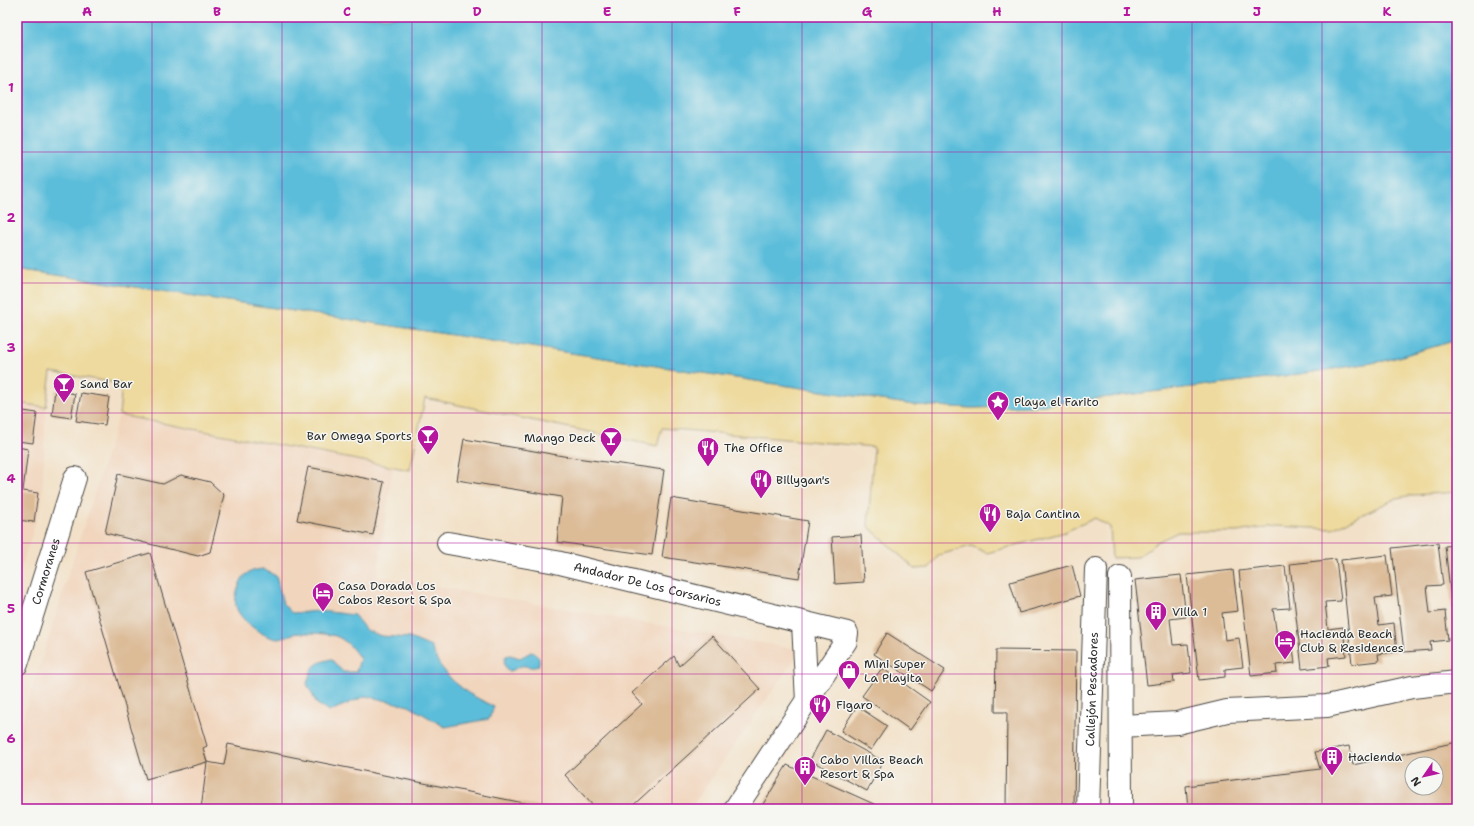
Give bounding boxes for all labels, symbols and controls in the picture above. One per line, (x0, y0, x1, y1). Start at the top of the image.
text: A (82, 3, 92, 20)
text: B (213, 3, 221, 20)
text: C (343, 3, 351, 20)
text: D (472, 3, 482, 20)
text: E (603, 3, 612, 20)
text: F (733, 3, 741, 20)
text: G (862, 3, 873, 20)
text: H (992, 3, 1002, 20)
text: I (1123, 3, 1131, 20)
text: J (1253, 3, 1261, 20)
text: K (1383, 3, 1392, 20)
text: 1 (8, 79, 14, 96)
text: 2 (6, 209, 16, 226)
text: 3 (6, 339, 16, 356)
bar icon: Sand Bar (51, 371, 77, 404)
place label: Sand Bar (80, 376, 133, 392)
place icon: Playa el Farito (985, 389, 1011, 422)
place label: Playa el Farito (1014, 394, 1099, 410)
bar icon: Bar Omega Sports (415, 423, 441, 456)
bar icon: Mango Deck (598, 425, 624, 458)
place label: Bar Omega Sports (307, 428, 412, 444)
place label: Mango Deck (524, 430, 596, 446)
restaurant icon: The Office (695, 435, 721, 468)
place label: The Office (724, 440, 783, 456)
restaurant icon: Billygan's (748, 467, 774, 500)
text: 4 (6, 470, 16, 487)
place label: Billygan's (776, 472, 830, 488)
restaurant icon: Baja Cantina (977, 501, 1003, 534)
place label: Baja Cantina (1006, 506, 1080, 522)
street label: Cormoranes (28, 536, 64, 607)
street label: Andador De Los Corsarios (572, 559, 723, 610)
place label: Casa Dorada Los Cabos Resort & Spa (338, 578, 452, 608)
hotel icon: Casa Dorada Los Cabos Resort & Spa (310, 580, 336, 613)
building icon: Villa 1 (1143, 599, 1169, 632)
text: 5 (7, 600, 15, 617)
place label: Villa 1 (1172, 604, 1207, 620)
place label: Hacienda Beach Club & Residences (1300, 626, 1404, 656)
hotel icon: Hacienda Beach Club & Residences (1272, 628, 1298, 661)
street label: Callejón Pescadores (1082, 632, 1102, 747)
place label: Mini Super La Playita (864, 656, 926, 686)
shop icon: Mini Super La Playita (836, 658, 862, 691)
restaurant icon: Figaro (807, 692, 833, 725)
place label: Figaro (836, 697, 873, 713)
text: 6 (6, 730, 16, 747)
building icon: Hacienda (1319, 744, 1345, 777)
place label: Hacienda (1348, 749, 1403, 765)
place label: Cabo Villas Beach Resort & Spa (820, 752, 924, 782)
building icon: Cabo Villas Beach Resort & Spa (792, 754, 818, 787)
north arrow (1404, 756, 1444, 796)
text: N (1407, 773, 1425, 789)

